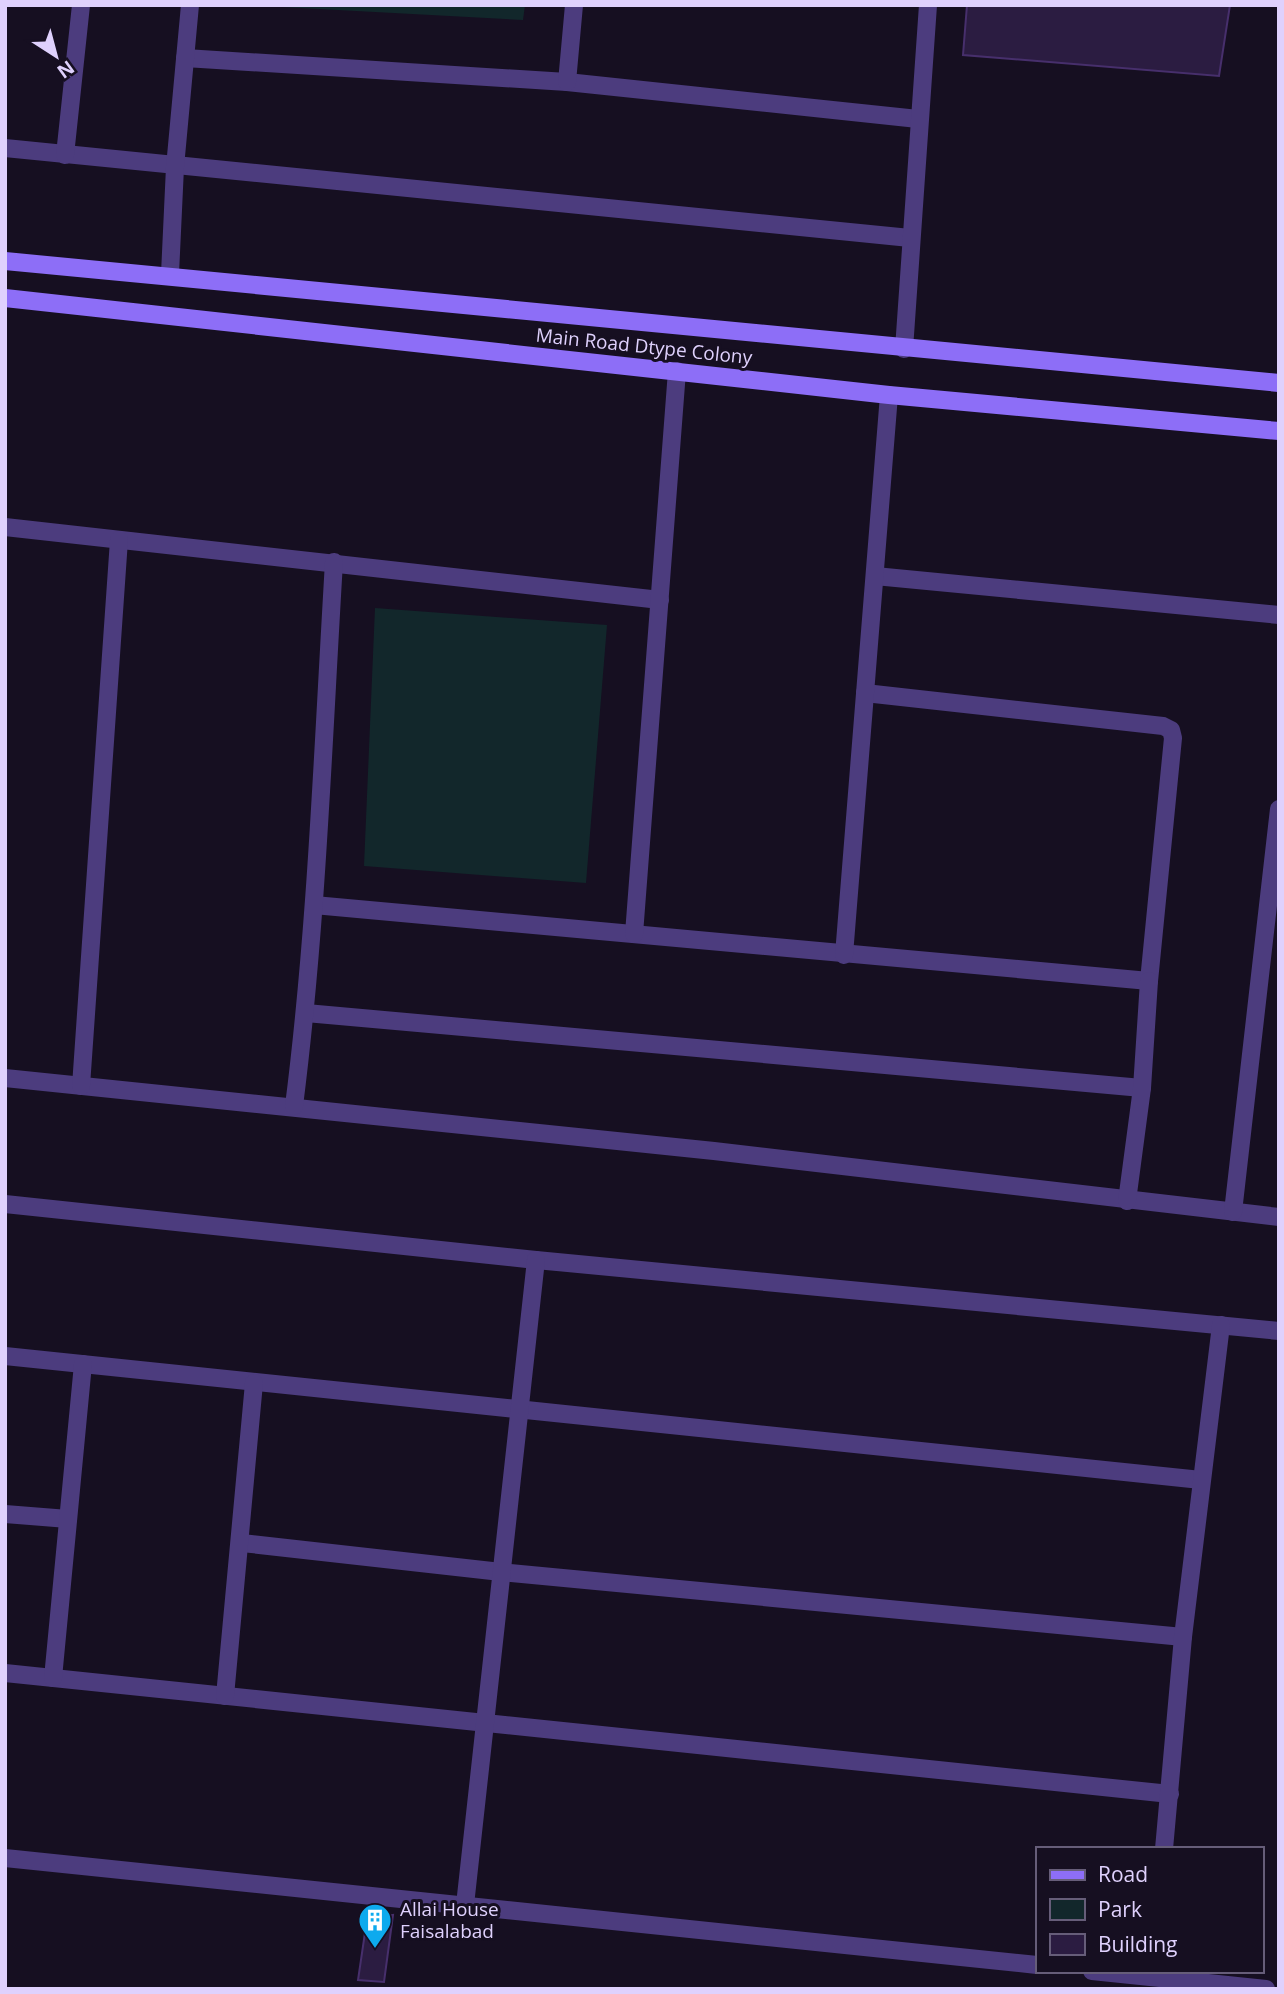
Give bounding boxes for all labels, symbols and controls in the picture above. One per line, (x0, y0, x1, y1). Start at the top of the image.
north arrow (21, 21, 91, 91)
text: N (52, 55, 80, 85)
street label: Main Road Dtype Colony (535, 322, 754, 370)
legend (1036, 1847, 1263, 1973)
text: Road (1098, 1860, 1148, 1888)
text: Park (1098, 1895, 1142, 1923)
place label: Allai House Faisalabad (400, 1896, 499, 1944)
building icon: Allai House Faisalabad (356, 1901, 394, 1950)
text: Building (1098, 1930, 1177, 1958)

